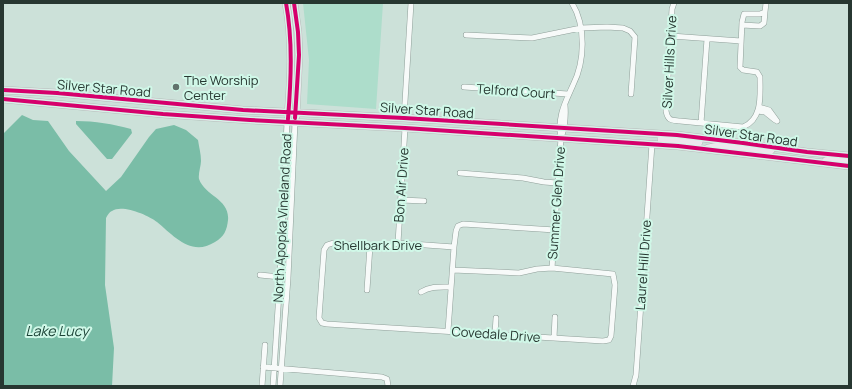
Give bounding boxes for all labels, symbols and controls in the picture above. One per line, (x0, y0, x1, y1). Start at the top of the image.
street label: Silver Hills Drive (658, 15, 680, 109)
place label: The Worship Center (184, 71, 259, 104)
street label: Silver Star Road (56, 75, 152, 101)
street label: Telford Court (476, 79, 556, 103)
marker: The Worship Center (171, 82, 181, 92)
street label: Silver Star Road (380, 98, 474, 122)
street label: Silver Star Road (703, 120, 799, 150)
street label: North Apopka Vineland Road (269, 133, 295, 303)
street label: Summer Glen Drive (543, 146, 569, 260)
street label: Bon Air Drive (389, 147, 413, 223)
street label: Laurel Hill Drive (631, 219, 655, 311)
street label: Shellbark Drive (334, 236, 423, 254)
water label: Lake Lucy (25, 321, 91, 340)
street label: Covedale Drive (451, 322, 542, 346)

